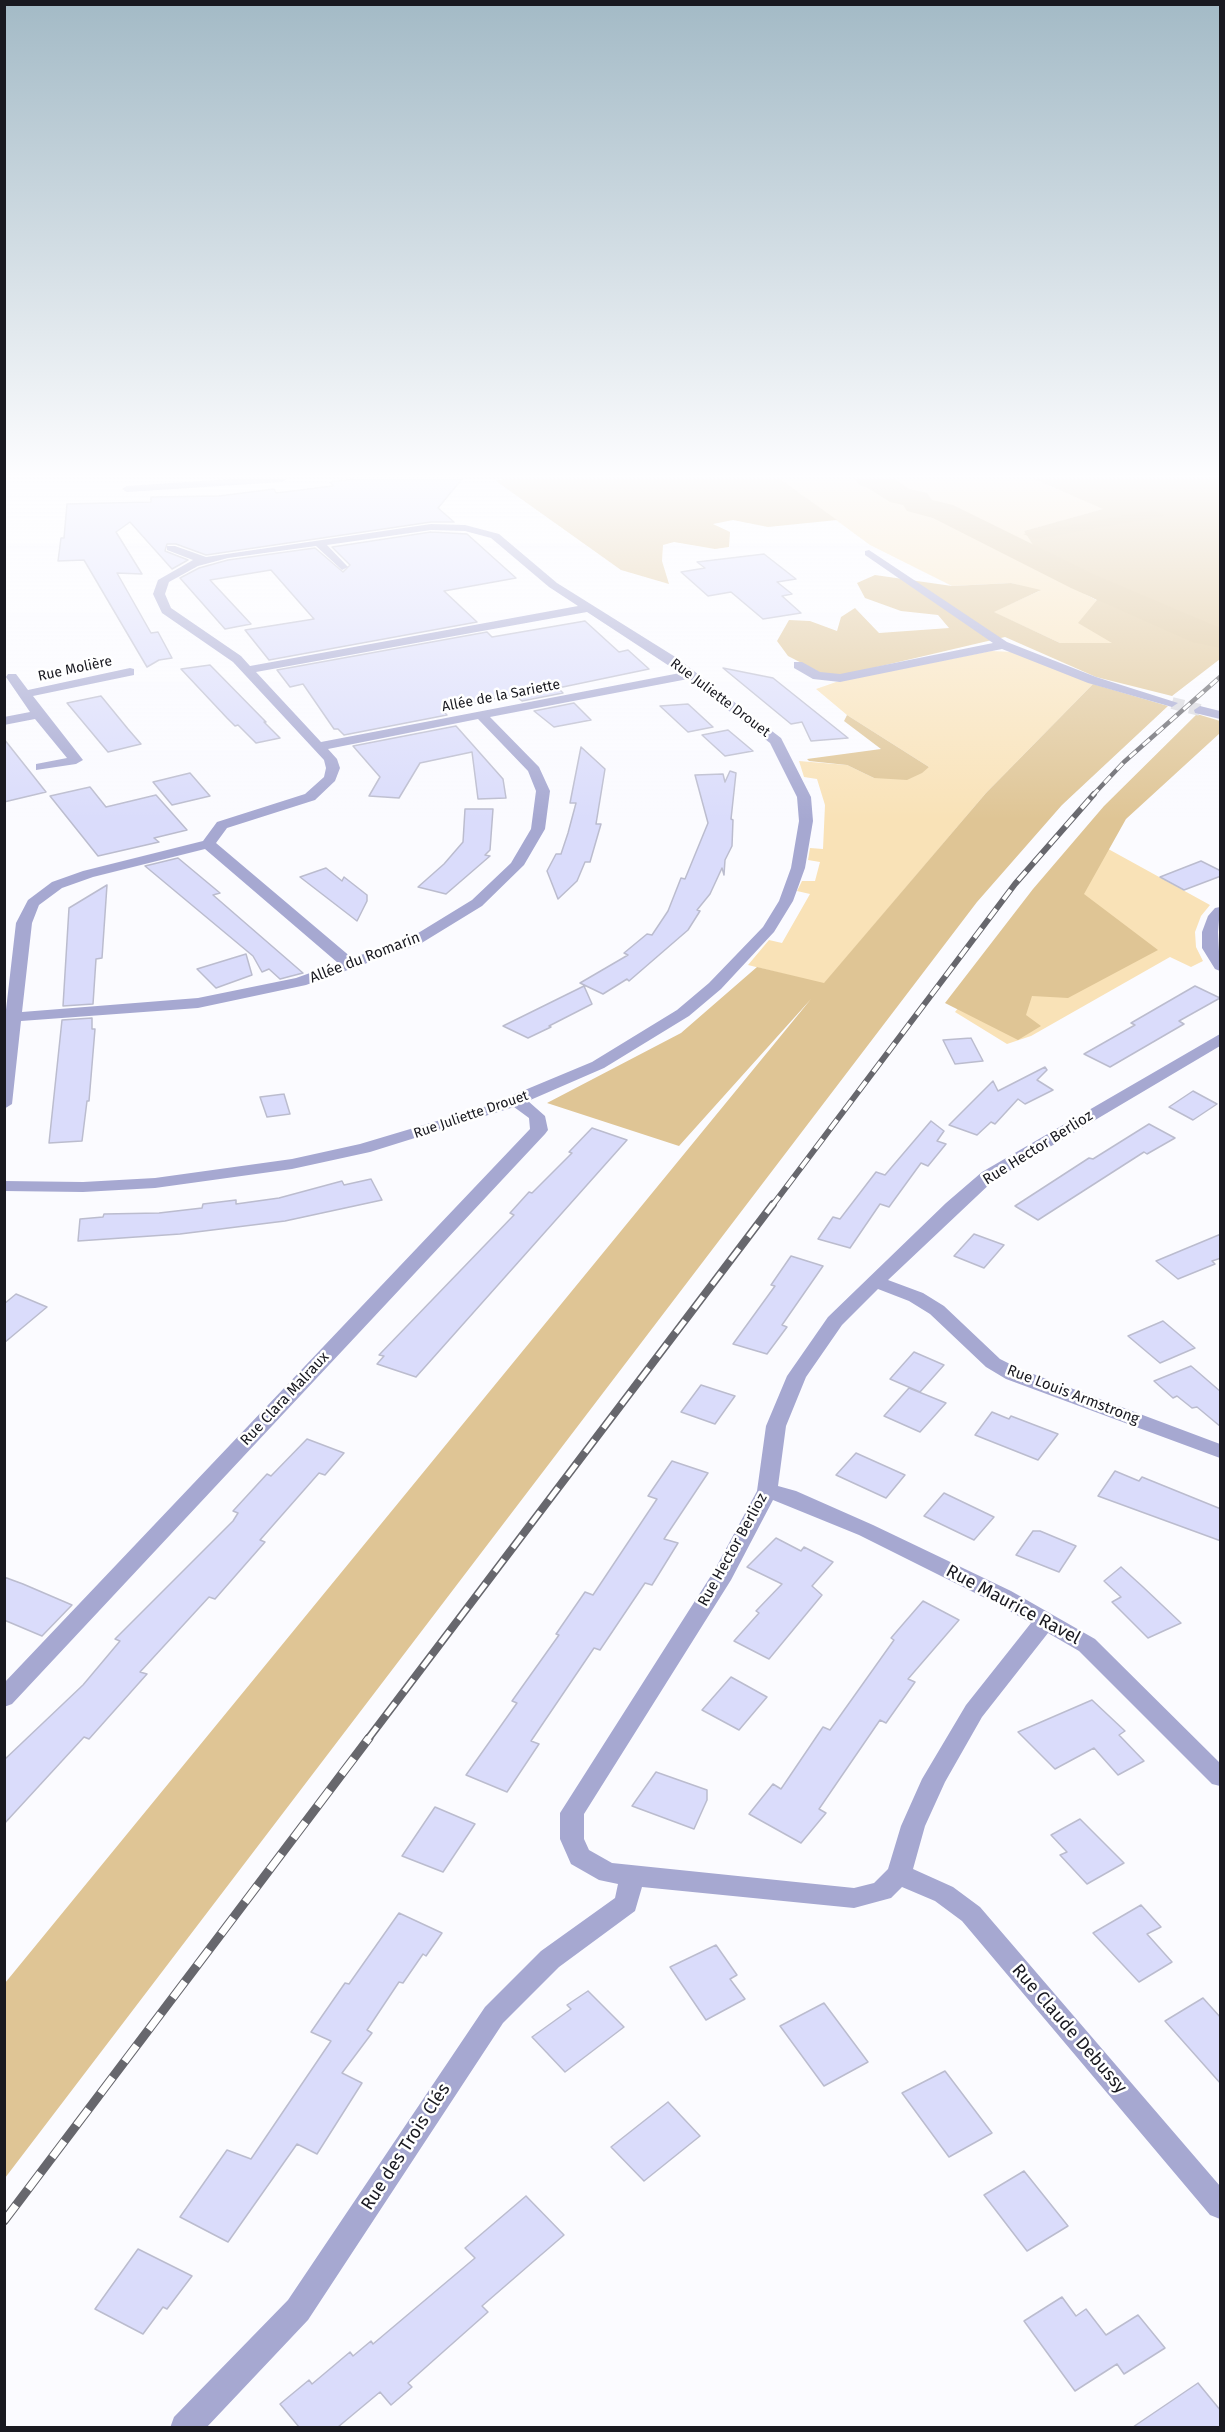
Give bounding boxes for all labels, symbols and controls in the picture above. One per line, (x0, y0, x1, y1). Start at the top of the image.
street label: Rue Molière (36, 653, 114, 685)
street label: Rue Juliette Drouet (667, 655, 773, 741)
street label: Allée de la Sariette (441, 676, 561, 716)
street label: Allée du Romarin (307, 929, 423, 987)
street label: Rue Juliette Drouet (411, 1087, 531, 1143)
street label: Rue Hector Berlioz (980, 1107, 1096, 1189)
street label: Rue Clara Malraux (237, 1348, 333, 1450)
street label: Rue Louis Armstrong (1004, 1361, 1142, 1429)
street label: Rue Hector Berlioz (695, 1490, 771, 1610)
street label: Rue Maurice Ravel (942, 1560, 1084, 1650)
street label: Rue Claude Debussy (1007, 1960, 1131, 2098)
street label: Rue des Trois Clés (357, 2080, 455, 2214)

